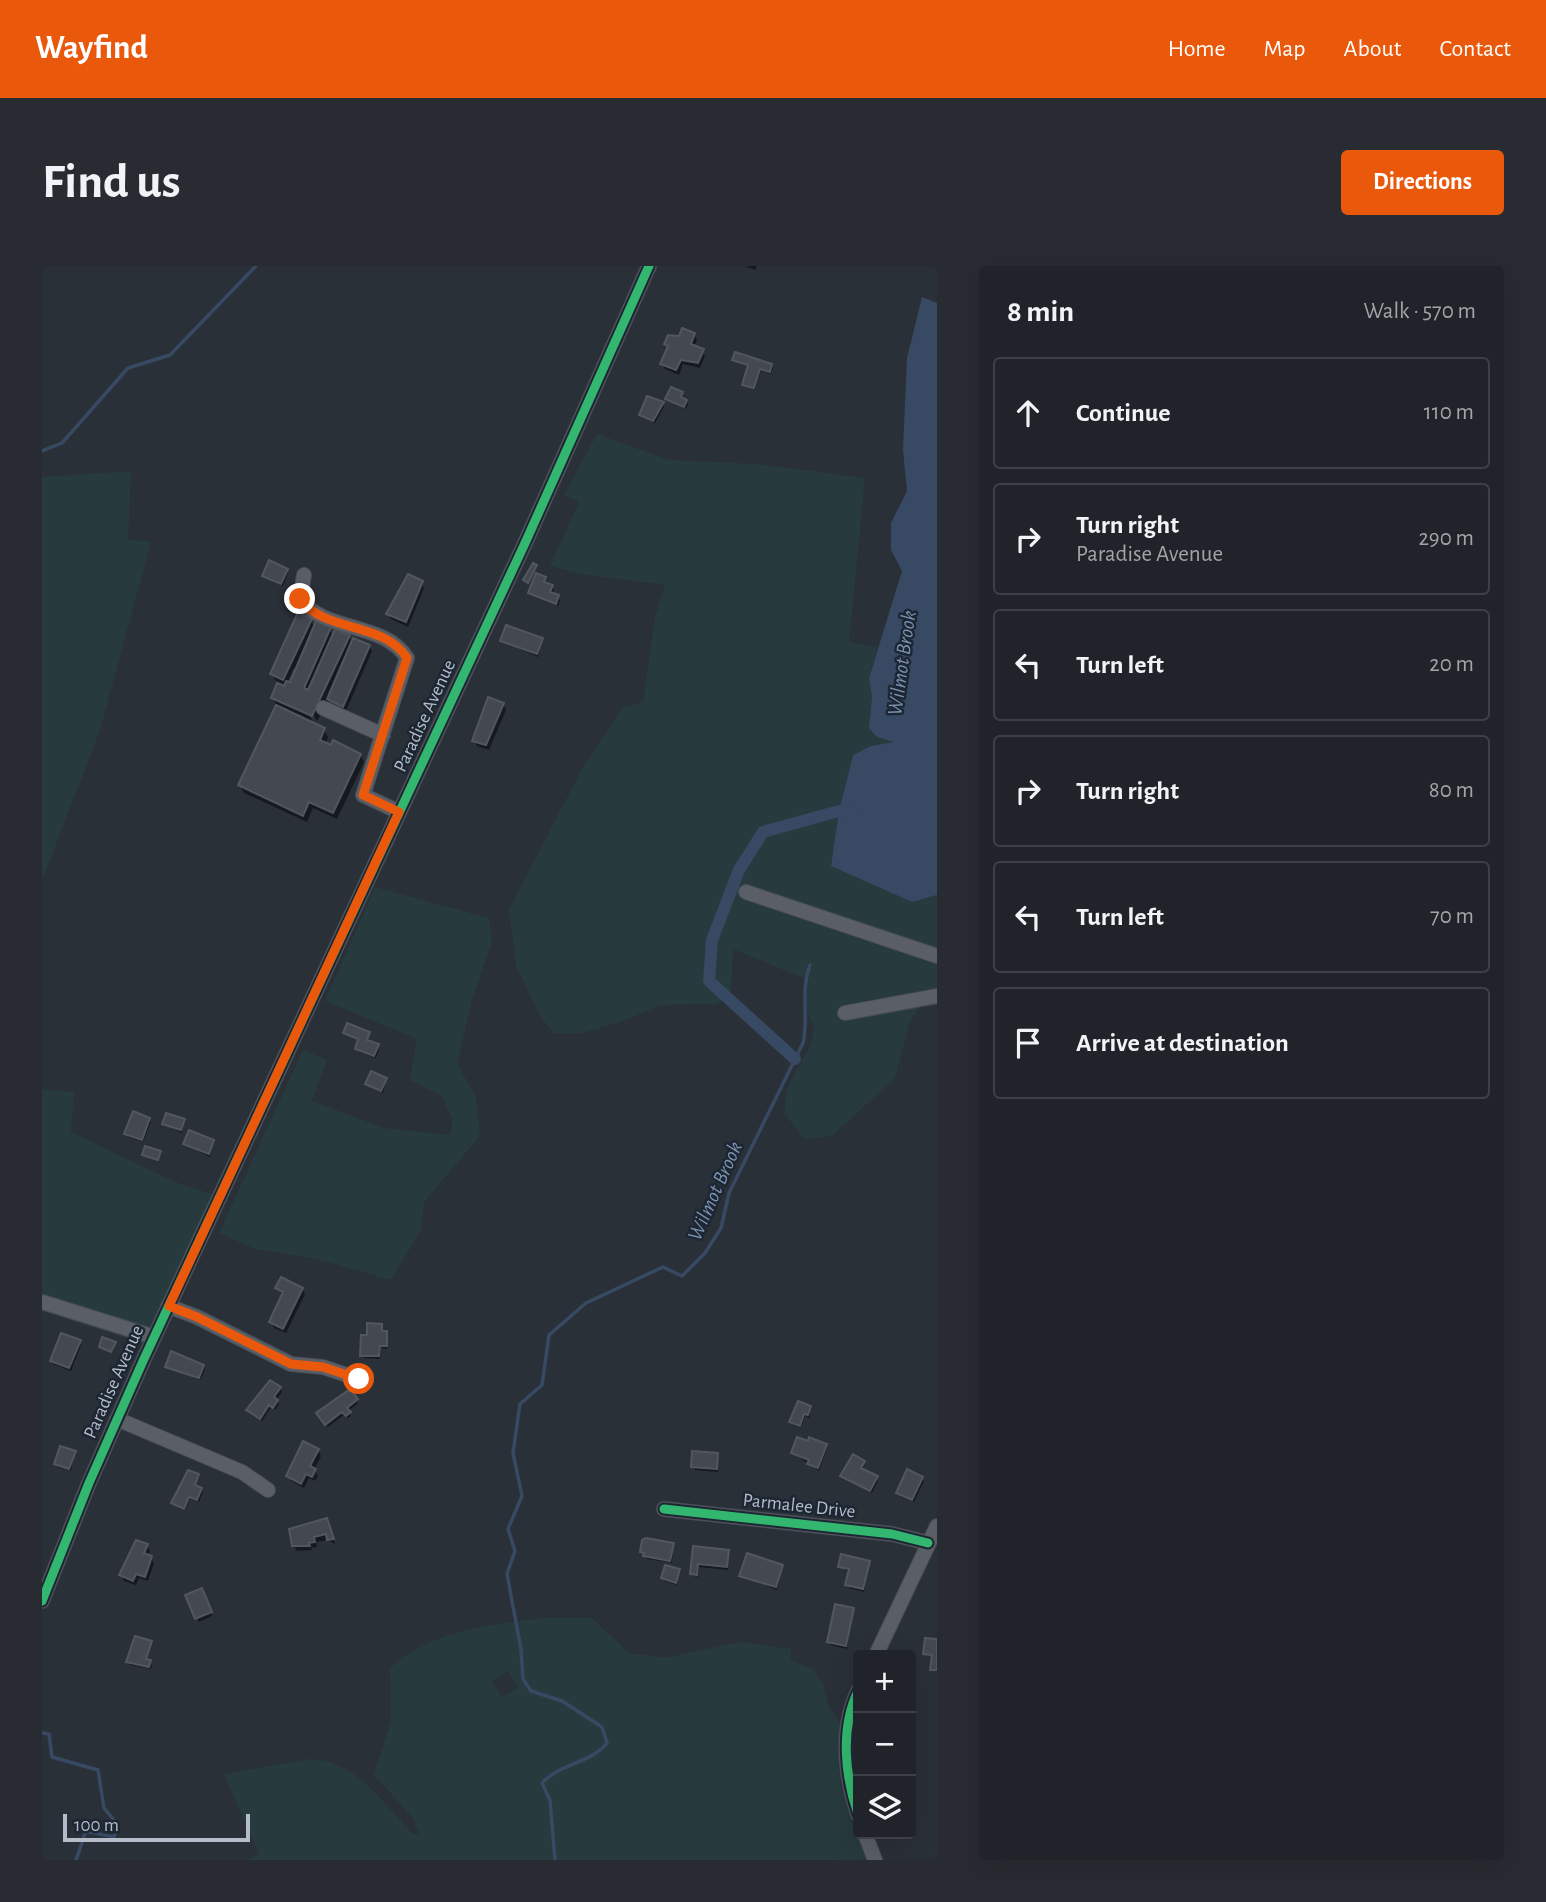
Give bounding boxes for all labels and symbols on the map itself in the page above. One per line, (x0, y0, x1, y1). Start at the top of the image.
route end (284, 583, 315, 614)
water label: Wilmot Brook (884, 609, 920, 717)
street label: Paradise Avenue (391, 657, 459, 775)
water label: Wilmot Brook (684, 1138, 746, 1244)
street label: Paradise Avenue (81, 1323, 147, 1441)
route start (343, 1363, 374, 1394)
street label: Parmalee Drive (742, 1491, 856, 1521)
scale bar (63, 1811, 250, 1843)

